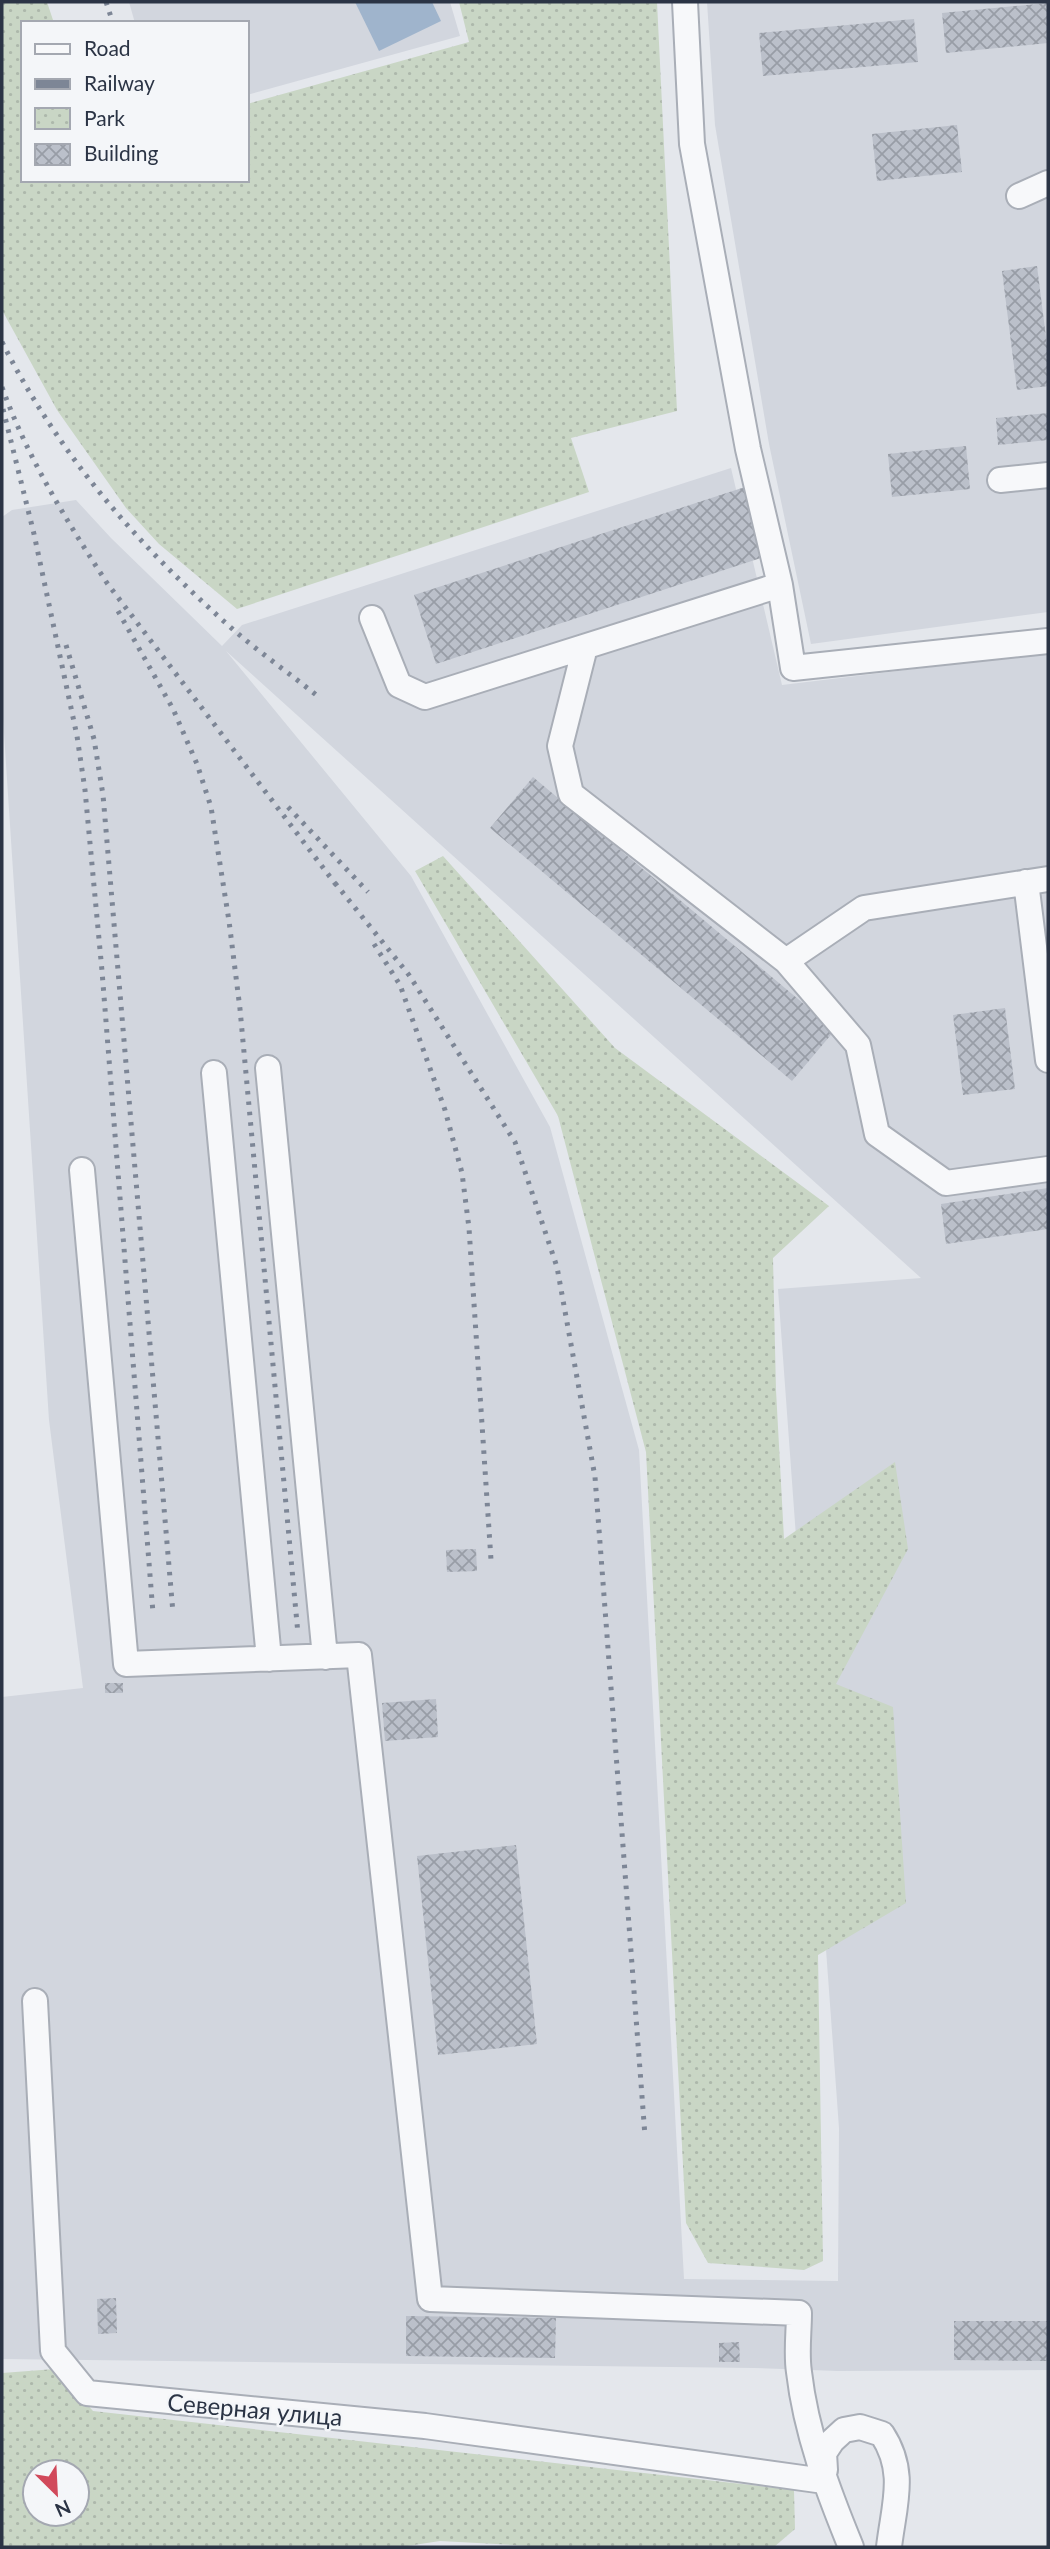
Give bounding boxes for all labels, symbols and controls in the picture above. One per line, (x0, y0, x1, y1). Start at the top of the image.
legend (21, 21, 248, 182)
text: Road (84, 35, 131, 60)
text: Railway (84, 70, 155, 95)
text: Park (84, 105, 125, 130)
text: Building (84, 140, 159, 165)
street label: Северная улица (166, 2387, 344, 2431)
north arrow (21, 2458, 91, 2528)
text: N (52, 2496, 74, 2522)

